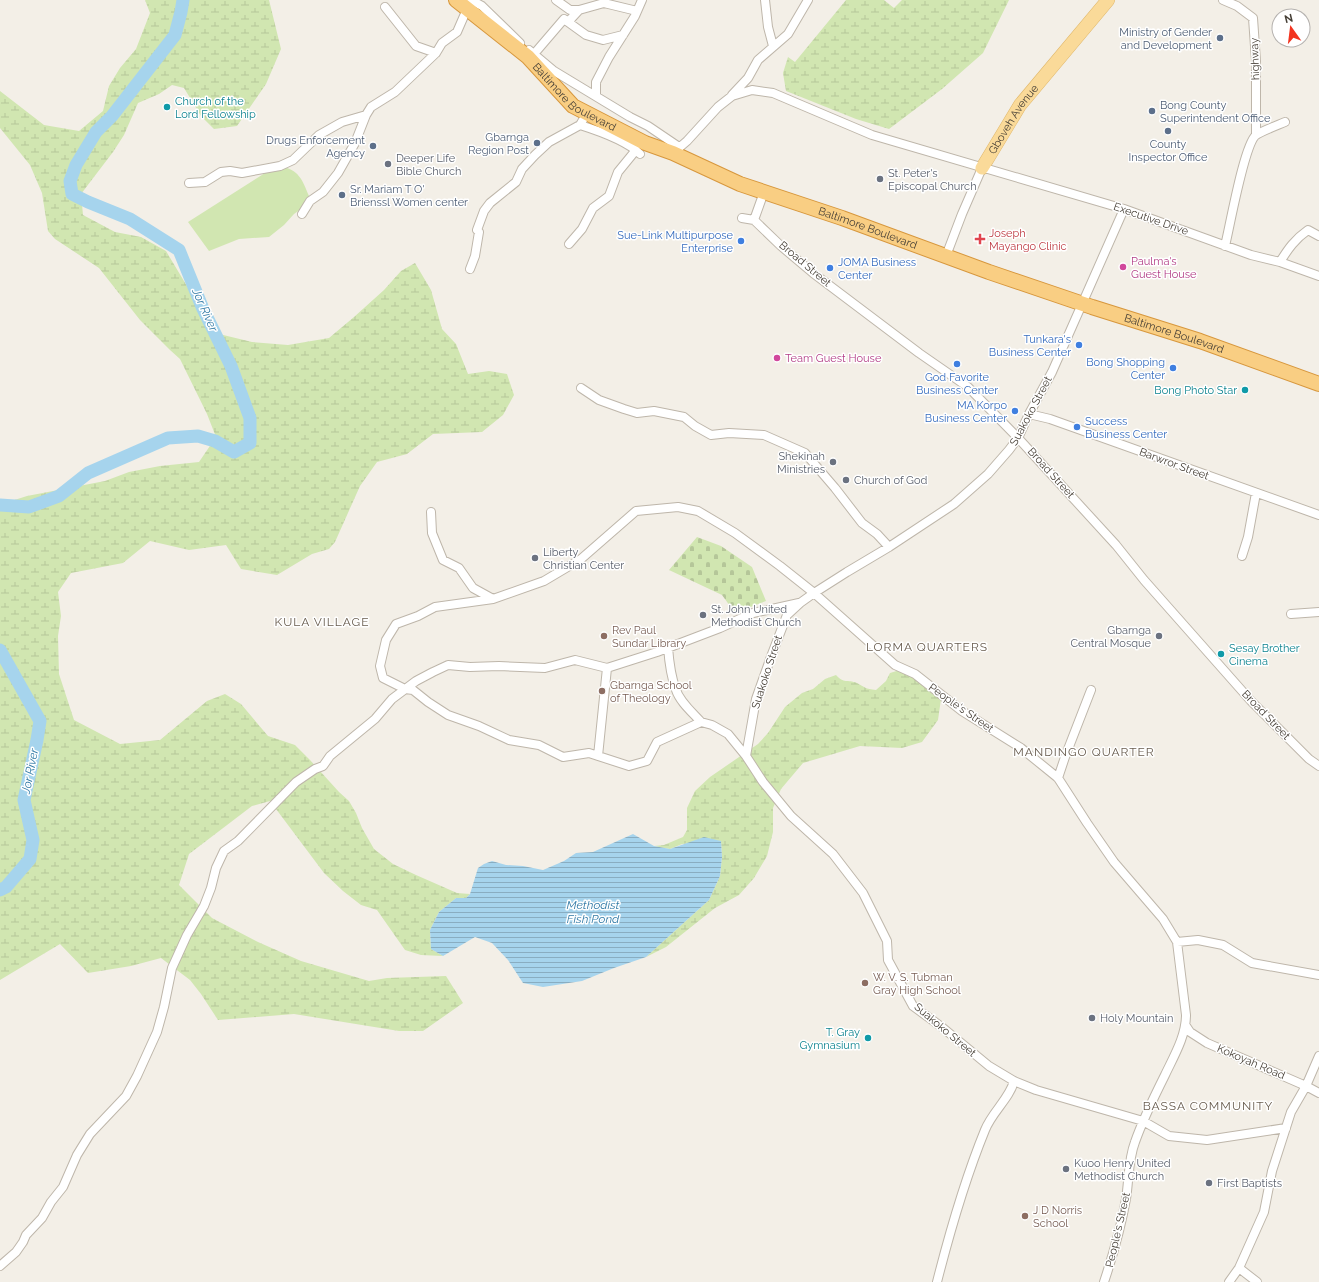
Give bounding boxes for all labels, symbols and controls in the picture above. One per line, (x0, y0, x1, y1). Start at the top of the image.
north arrow (1271, 8, 1311, 48)
text: N (1283, 11, 1294, 26)
place label: Ministry of Gender and Development (1119, 26, 1212, 52)
marker: Ministry of Gender and Development (1215, 33, 1225, 43)
street label: highway (1248, 38, 1262, 80)
street label: Baltimore Boulevard (530, 60, 619, 134)
street label: Gboveh Avenue (986, 81, 1041, 156)
place label: Church of the Lord Fellowship (175, 95, 256, 121)
place label: Bong County Superintendent Office (1160, 99, 1271, 125)
marker: Church of the Lord Fellowship (162, 102, 172, 112)
marker: Bong County Superintendent Office (1147, 106, 1157, 116)
marker: County Inspector Office (1163, 126, 1173, 136)
place label: Gbarnga Region Post (468, 131, 529, 157)
place label: Drugs Enforcement Agency (266, 134, 365, 160)
marker: Gbarnga Region Post (532, 138, 542, 148)
place label: County Inspector Office (1128, 138, 1208, 164)
marker: Drugs Enforcement Agency (368, 141, 378, 151)
place label: Deeper Life Bible Church (396, 152, 461, 178)
marker: Deeper Life Bible Church (383, 159, 393, 169)
place label: St. Peter's Episcopal Church (888, 167, 977, 193)
marker: St. Peter's Episcopal Church (875, 174, 885, 184)
place label: Sr. Mariam T O' Brienssl Women center (350, 183, 468, 209)
marker: Sr. Mariam T O' Brienssl Women center (337, 190, 347, 200)
street label: Executive Drive (1112, 200, 1191, 238)
street label: Baltimore Boulevard (817, 204, 919, 252)
place label: Joseph Mayango Clinic (989, 227, 1067, 253)
place label: Sue-Link Multipurpose Enterprise (617, 229, 734, 255)
marker: Joseph Mayango Clinic (974, 233, 986, 245)
marker: Sue-Link Multipurpose Enterprise (736, 236, 746, 246)
street label: Broad Street (776, 239, 834, 290)
place label: Paulma's Guest House (1131, 255, 1197, 281)
place label: JOMA Business Center (838, 256, 916, 282)
marker: Paulma's Guest House (1118, 262, 1128, 272)
marker: JOMA Business Center (825, 263, 835, 273)
water label: Jor River (189, 285, 221, 334)
street label: Baltimore Boulevard (1123, 311, 1226, 356)
place label: Tunkara's Business Center (989, 333, 1071, 359)
marker: Tunkara's Business Center (1074, 340, 1084, 350)
place label: Team Guest House (785, 352, 882, 365)
marker: Team Guest House (772, 353, 782, 363)
place label: Bong Shopping Center (1086, 356, 1165, 382)
marker: God Favorite Business Center (952, 359, 962, 369)
marker: Bong Shopping Center (1168, 363, 1178, 373)
place label: God Favorite Business Center (916, 371, 998, 397)
street label: Suakoko Street (1007, 374, 1055, 448)
place label: Bong Photo Star (1154, 384, 1237, 397)
marker: Bong Photo Star (1240, 385, 1250, 395)
place label: MA Korpo Business Center (925, 399, 1007, 425)
marker: MA Korpo Business Center (1010, 406, 1020, 416)
place label: Success Business Center (1085, 415, 1167, 441)
marker: Success Business Center (1072, 422, 1082, 432)
street label: Broad Street (1025, 445, 1077, 501)
street label: Barwror Street (1137, 445, 1211, 483)
place label: Shekinah Ministries (777, 450, 825, 476)
marker: Shekinah Ministries (828, 457, 838, 467)
place label: Church of God (854, 474, 927, 487)
marker: Church of God (841, 475, 851, 485)
place label: Liberty Christian Center (543, 546, 624, 572)
marker: Liberty Christian Center (530, 553, 540, 563)
place label: St. John United Methodist Church (711, 603, 801, 629)
marker: St. John United Methodist Church (698, 610, 708, 620)
district label: KULA VILLAGE (275, 615, 369, 629)
place label: Rev Paul Sundar Library (612, 624, 686, 650)
place label: Gbarnga Central Mosque (1070, 624, 1152, 650)
marker: Rev Paul Sundar Library (599, 631, 609, 641)
marker: Gbarnga Central Mosque (1154, 631, 1164, 641)
street label: Suakoko Street (749, 633, 785, 710)
district label: LORMA QUARTERS (866, 640, 988, 654)
place label: Sesay Brother Cinema (1229, 642, 1300, 668)
marker: Sesay Brother Cinema (1216, 649, 1226, 659)
place label: Gbarnga School of Theology (610, 679, 692, 705)
street label: People's Street (926, 681, 996, 735)
marker: Gbarnga School of Theology (597, 686, 607, 696)
street label: Broad Street (1239, 688, 1293, 743)
district label: MANDINGO QUARTER (1013, 745, 1155, 759)
water label: Jor River (19, 746, 41, 796)
water label: Methodist Fish Pond (567, 898, 620, 926)
place label: W. V. S. Tubman Gray High School (873, 971, 961, 997)
marker: W. V. S. Tubman Gray High School (860, 978, 870, 988)
street label: Suakoko Street (911, 1000, 979, 1060)
place label: Holy Mountain (1100, 1012, 1173, 1025)
marker: Holy Mountain (1087, 1013, 1097, 1023)
place label: T. Gray Gymnasium (799, 1026, 860, 1052)
marker: T. Gray Gymnasium (863, 1033, 873, 1043)
street label: Kokoyah Road (1215, 1042, 1287, 1082)
district label: BASSA COMMUNITY (1143, 1099, 1273, 1113)
place label: Kuoo Henry United Methodist Church (1074, 1157, 1171, 1183)
marker: Kuoo Henry United Methodist Church (1061, 1164, 1071, 1174)
place label: First Baptists (1217, 1177, 1282, 1190)
marker: First Baptists (1204, 1178, 1214, 1188)
street label: People's Street (1103, 1191, 1133, 1269)
place label: J D Norris School (1033, 1204, 1082, 1230)
marker: J D Norris School (1020, 1211, 1030, 1221)

